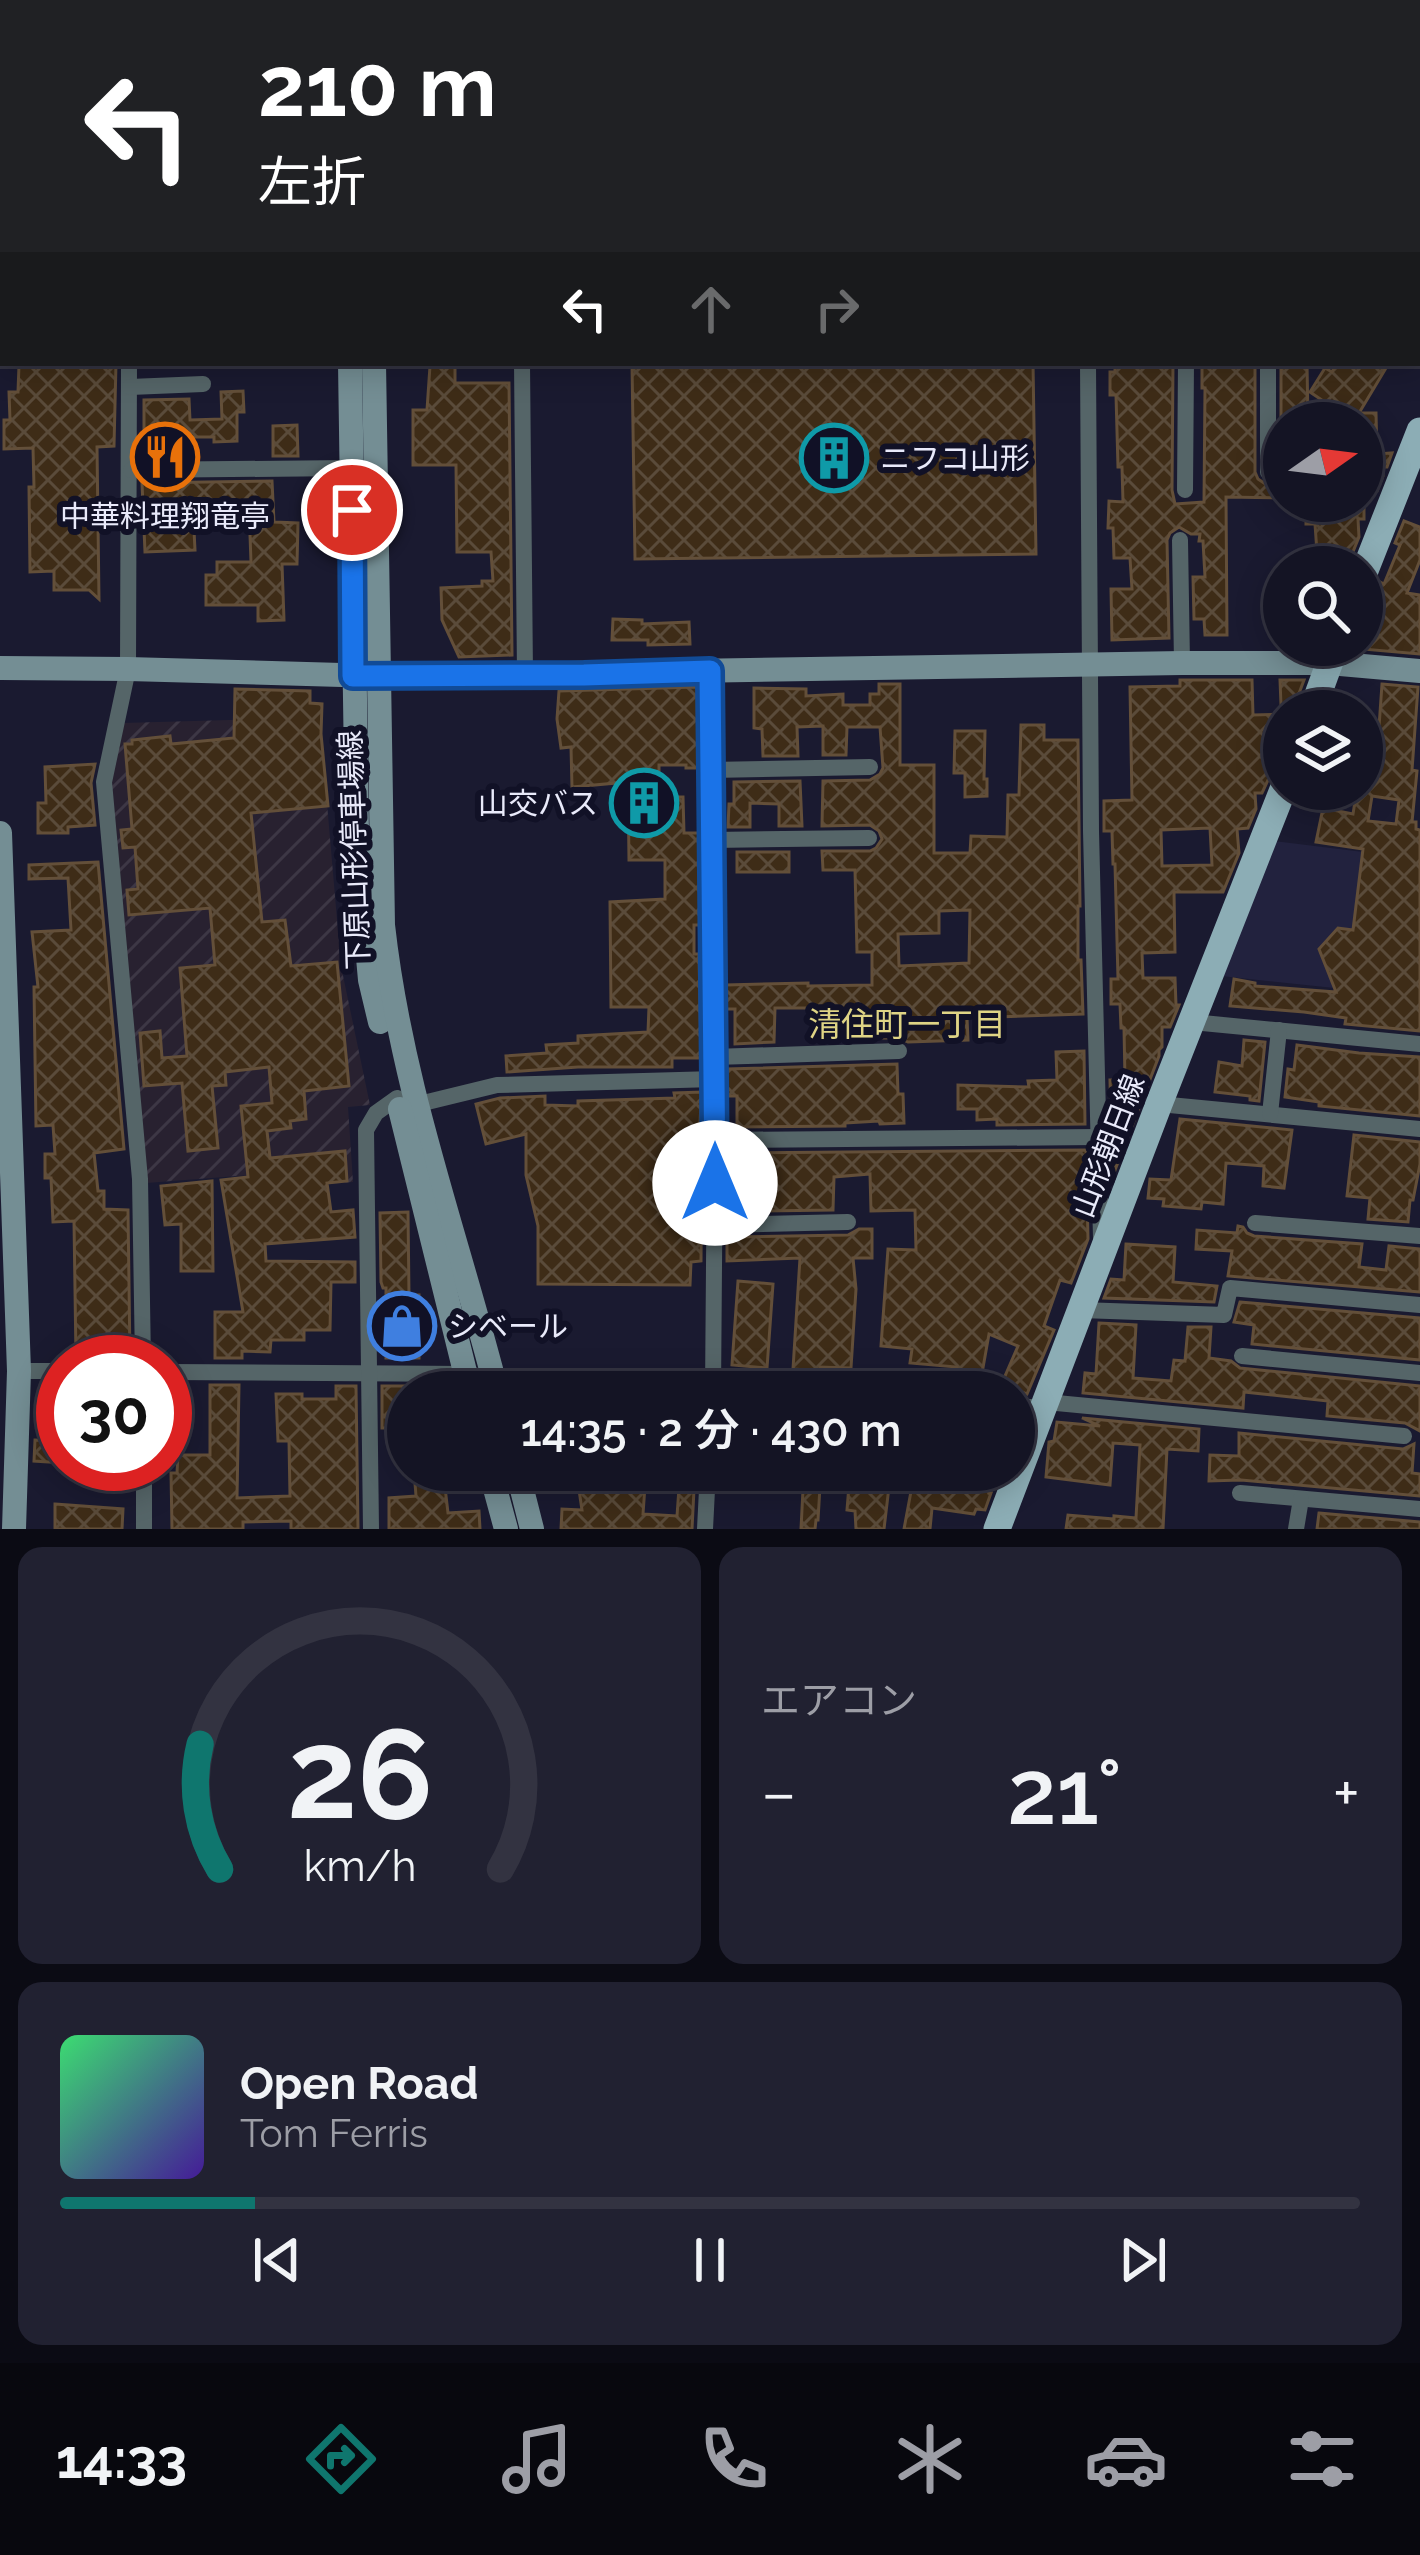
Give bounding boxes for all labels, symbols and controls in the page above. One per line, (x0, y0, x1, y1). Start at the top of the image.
text: 210 m (258, 37, 497, 136)
icon: left (60, 48, 216, 204)
text: 左折 (258, 150, 366, 214)
icon: left (552, 276, 618, 342)
icon: ahead (678, 276, 744, 342)
icon: right (804, 276, 870, 342)
north arrow (1263, 402, 1383, 522)
map controls (1263, 402, 1383, 810)
restaurant icon: 中華料理翔竜亭 (130, 422, 200, 492)
building icon: ニフコ山形 (799, 423, 869, 493)
place label: ニフコ山形 (880, 441, 1030, 476)
pin (301, 459, 403, 561)
icon: arrive (319, 477, 385, 543)
place label: 中華料理翔竜亭 (60, 499, 270, 534)
button: search (1263, 546, 1383, 666)
button: layers (1263, 690, 1383, 810)
street label: 下原山形停車場線 (332, 729, 376, 971)
building icon: 山交バス (609, 768, 679, 838)
place label: 山交バス (478, 786, 598, 821)
district label: 清住町一丁目 (808, 1005, 1006, 1044)
street label: 山形朝日線 (1065, 1070, 1151, 1222)
position arrow (652, 1120, 778, 1246)
shop icon: シベール (367, 1291, 437, 1361)
place label: シベール (448, 1309, 568, 1344)
speed limit sign: 30 (36, 1335, 192, 1491)
text: 14:35 · 2 分 · 430 m (520, 1404, 902, 1457)
text: エアコン (761, 1677, 917, 1723)
text: 26 (286, 1701, 433, 1847)
text: 21° (1007, 1739, 1122, 1845)
text: − (761, 1754, 797, 1831)
text: + (1333, 1754, 1360, 1831)
text: km/h (303, 1840, 416, 1890)
text: Open Road (240, 2057, 479, 2110)
text: Tom Ferris (240, 2110, 428, 2156)
icon: previous (244, 2227, 310, 2293)
icon: pause (677, 2227, 743, 2293)
icon: next (1110, 2227, 1176, 2293)
icon: directions (299, 2417, 383, 2501)
icon: music (495, 2417, 579, 2501)
icon: phone (692, 2417, 776, 2501)
icon: climate (888, 2417, 972, 2501)
icon: car (1084, 2417, 1168, 2501)
icon: filters (1280, 2417, 1364, 2501)
text: 14:33 (56, 2427, 187, 2491)

